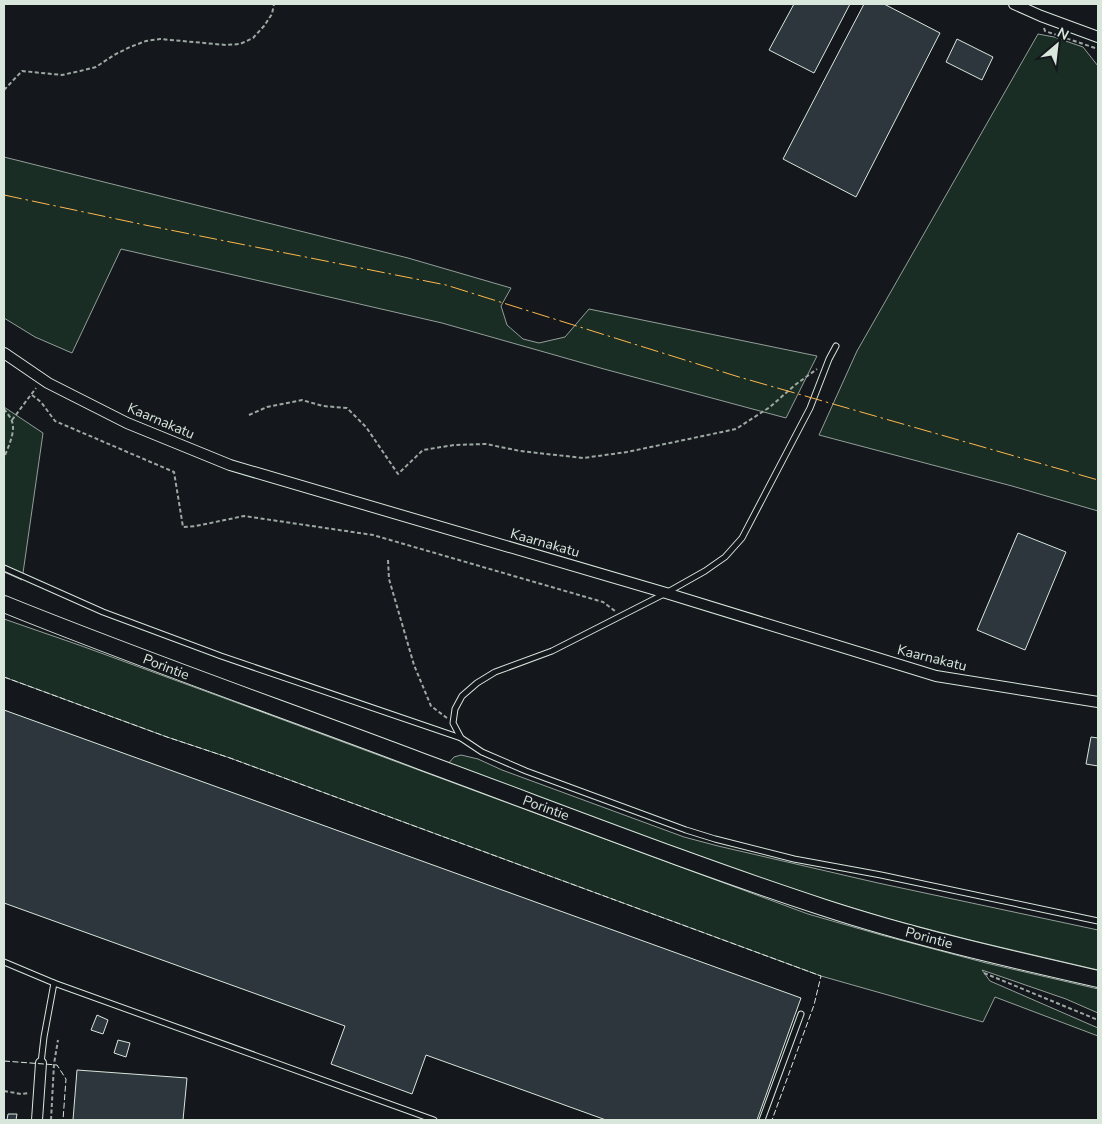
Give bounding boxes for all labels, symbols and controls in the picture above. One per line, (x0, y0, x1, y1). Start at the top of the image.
north arrow (1032, 20, 1082, 70)
text: N (1054, 23, 1072, 45)
street label: Kaarnakatu (125, 398, 197, 444)
street label: Kaarnakatu (508, 524, 582, 562)
street label: Kaarnakatu (895, 640, 969, 676)
street label: Porintie (140, 650, 192, 684)
street label: Porintie (520, 791, 572, 825)
street label: Porintie (903, 923, 955, 953)

